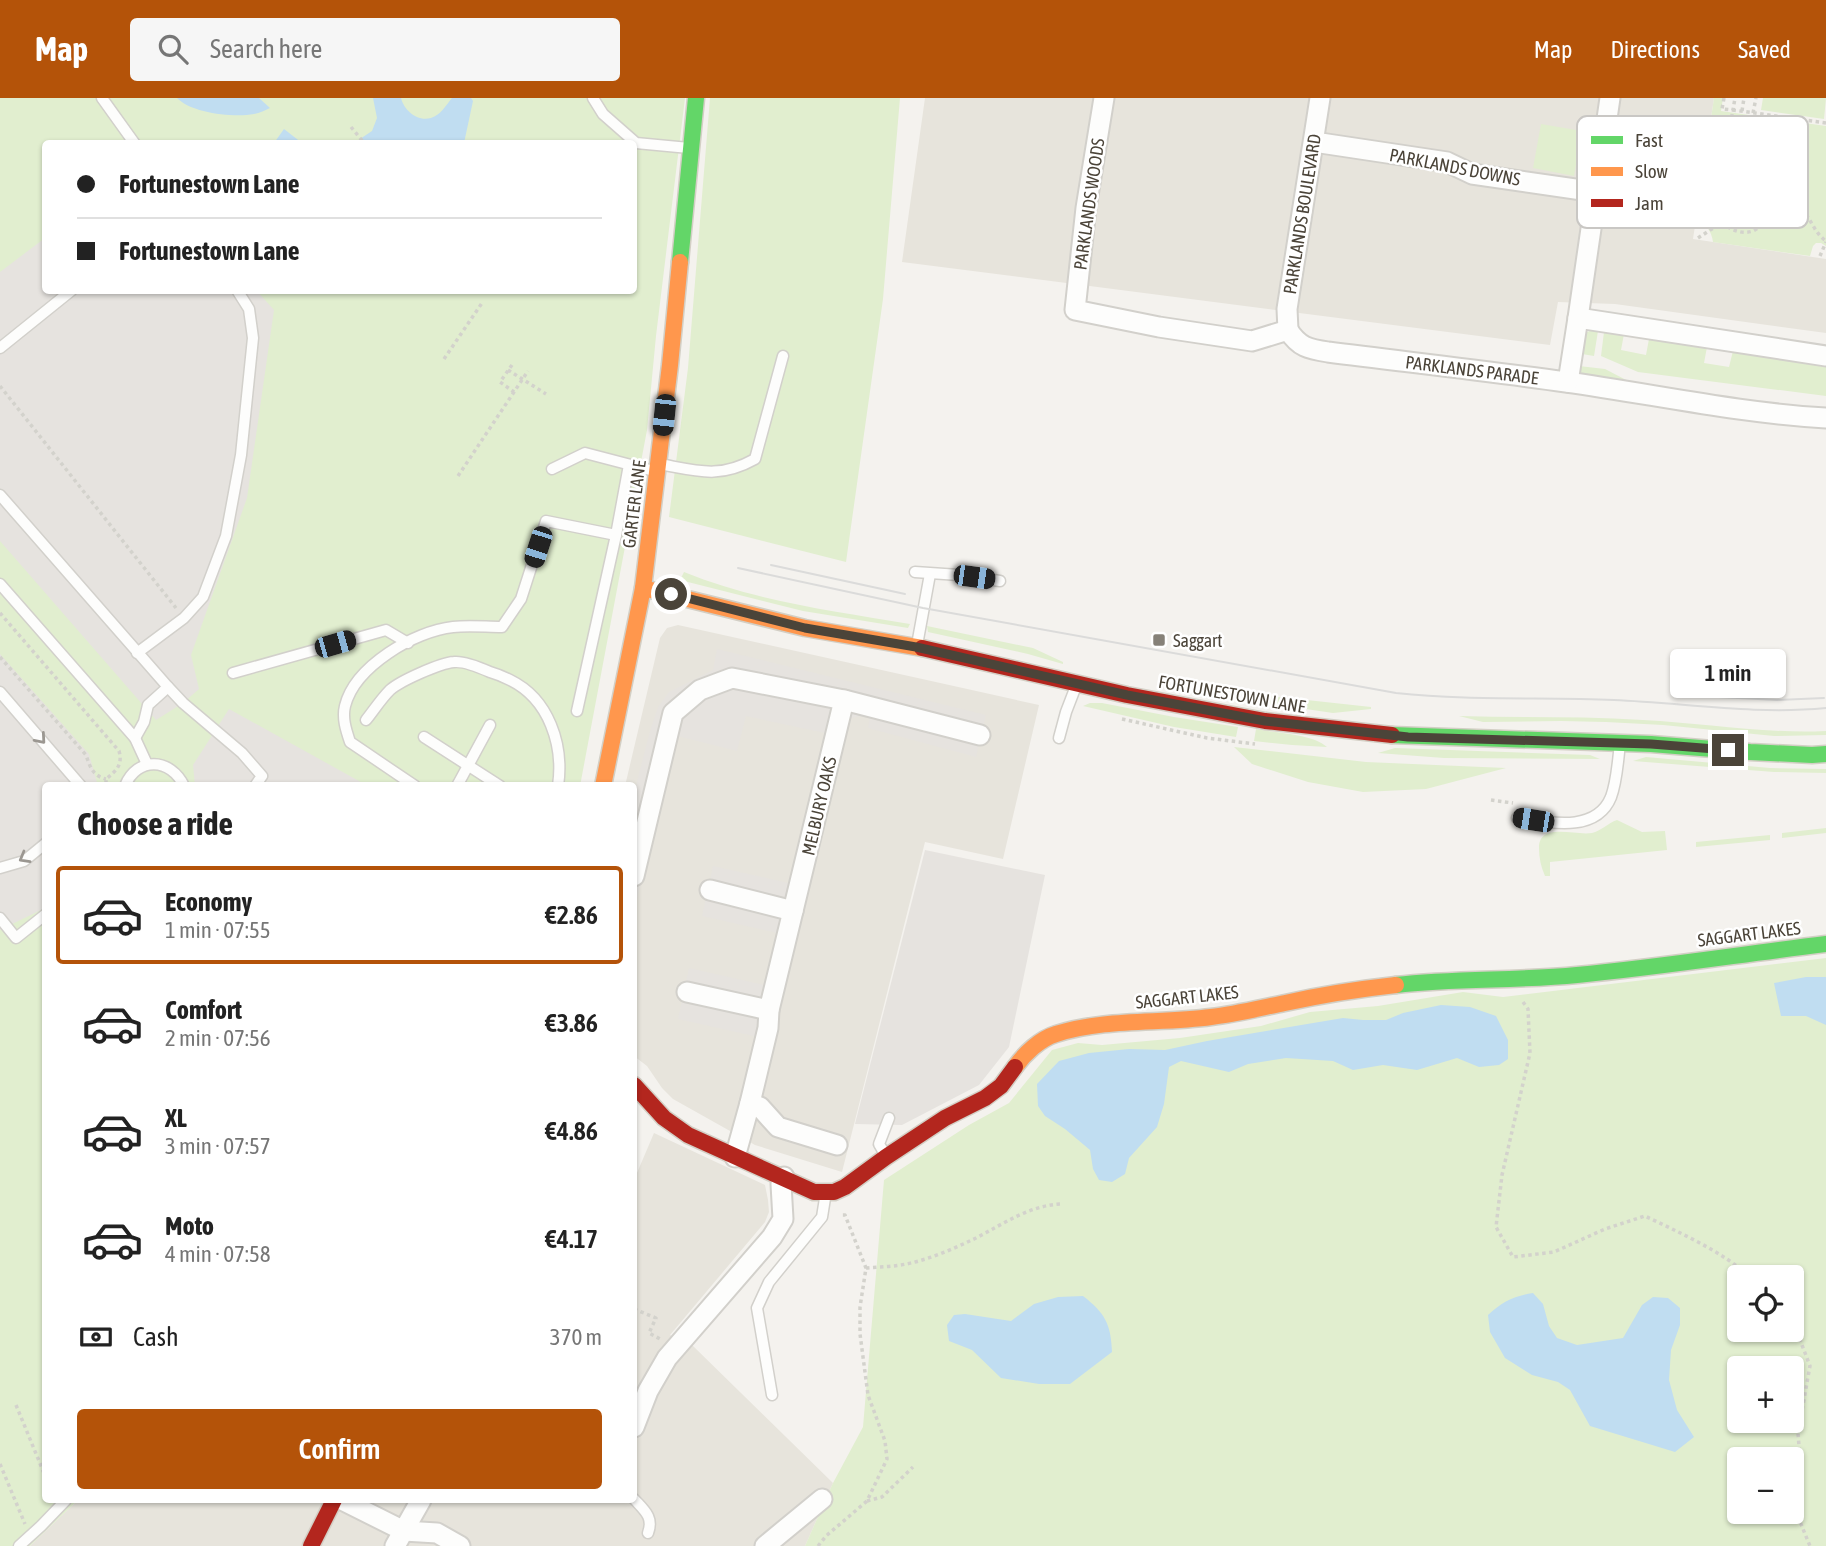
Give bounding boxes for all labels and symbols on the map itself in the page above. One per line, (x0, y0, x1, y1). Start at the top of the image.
legend (1577, 116, 1808, 228)
text: Fast (1635, 129, 1663, 151)
street label: PARKLANDS BOULEVARD (1279, 132, 1325, 296)
street label: PARKLANDS WOODS (1069, 136, 1109, 271)
street label: PARKLANDS DOWNS (1388, 144, 1523, 190)
text: Slow (1635, 160, 1669, 182)
text: Jam (1635, 192, 1664, 214)
street label: PARKLANDS PARADE (1404, 351, 1540, 389)
car (652, 393, 677, 437)
street label: GARTER LANE (618, 458, 650, 549)
car (522, 524, 555, 570)
car (952, 564, 997, 590)
route start (655, 578, 687, 610)
car (312, 628, 359, 660)
place label: Saggart (1173, 630, 1222, 651)
marker: Saggart (1151, 632, 1167, 648)
callout: 1 min (1670, 648, 1786, 698)
street label: FORTUNESTOWN LANE (1157, 671, 1308, 717)
one-way arrow (33, 731, 45, 744)
route end (1712, 734, 1744, 766)
street label: MELBURY OAKS (797, 754, 841, 857)
car (1511, 806, 1556, 834)
one-way arrow (19, 850, 32, 863)
street label: SAGGART LAKES (1696, 917, 1802, 951)
street label: SAGGART LAKES (1134, 981, 1240, 1013)

